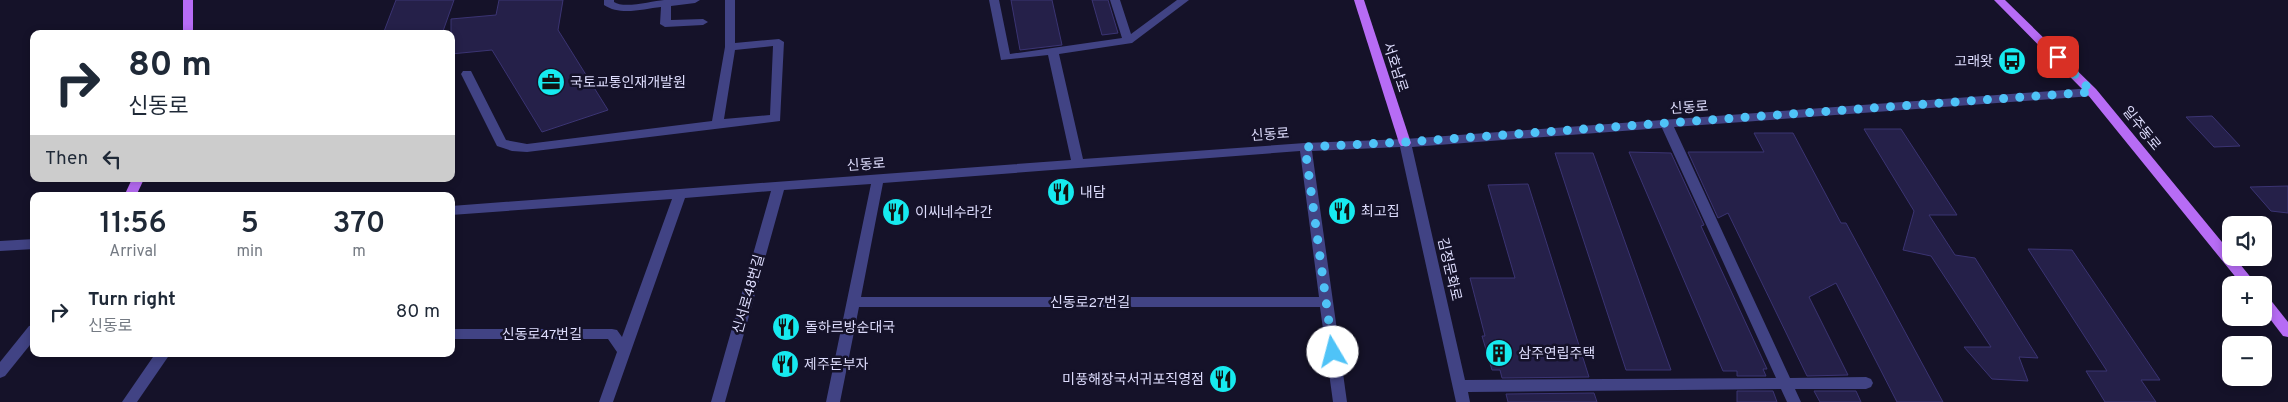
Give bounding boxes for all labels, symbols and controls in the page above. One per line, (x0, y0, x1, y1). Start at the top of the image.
pin (2037, 36, 2079, 78)
street label: 서호남로 (1379, 40, 1411, 95)
icon: arrive (2044, 43, 2072, 71)
text: 80 m (128, 44, 212, 88)
bus stop icon: 고래왓 (1997, 46, 2027, 76)
icon: right (45, 50, 110, 115)
place label: 고래왓 (1954, 54, 1993, 71)
office icon: 국토교통인재개발원 (536, 67, 566, 97)
place label: 국토교통인재개발원 (570, 75, 686, 92)
text: 신동로 (128, 94, 189, 121)
street label: 신동로 (1669, 99, 1709, 118)
street label: 일주동로 (2118, 104, 2164, 154)
street label: 신동로 (1250, 126, 1290, 145)
icon: left (98, 145, 126, 173)
text: Then (45, 147, 88, 171)
street label: 신동로 (846, 156, 886, 175)
restaurant icon: 내담 (1046, 177, 1076, 207)
place label: 내담 (1080, 185, 1106, 202)
restaurant icon: 최고집 (1327, 196, 1357, 226)
restaurant icon: 이씨네수라간 (881, 197, 911, 227)
place label: 최고집 (1361, 204, 1400, 221)
place label: 이씨네수라간 (915, 205, 992, 222)
text: 11:56 (100, 206, 167, 243)
text: 5 (240, 206, 259, 243)
text: 370 (333, 206, 385, 243)
map controls (2222, 216, 2272, 386)
button: sound (2222, 216, 2272, 266)
street label: 김정문화로 (1433, 236, 1464, 303)
text: Arrival (109, 242, 157, 262)
text: min (236, 242, 263, 262)
text: m (352, 242, 366, 262)
street label: 신서로48번길 (730, 253, 769, 336)
button: + (2222, 276, 2272, 326)
text: Turn right (88, 288, 176, 312)
street label: 신동로27번길 (1050, 295, 1130, 312)
icon: right (45, 298, 73, 326)
text: 80 m (396, 300, 440, 324)
restaurant icon: 돌하르방순대국 (771, 312, 801, 342)
text: 신동로 (88, 317, 132, 337)
place label: 돌하르방순대국 (805, 320, 895, 337)
position arrow (1306, 325, 1358, 377)
street label: 신동로47번길 (502, 327, 582, 344)
button: − (2222, 336, 2272, 386)
building icon: 삼주연립주택 (1484, 338, 1514, 368)
place label: 삼주연립주택 (1518, 346, 1595, 363)
restaurant icon: 제주돈부자 (770, 349, 800, 379)
place label: 제주돈부자 (804, 357, 869, 374)
restaurant icon: 미풍해장국서귀포직영점 (1208, 364, 1238, 394)
place label: 미풍해장국서귀포직영점 (1062, 372, 1204, 389)

